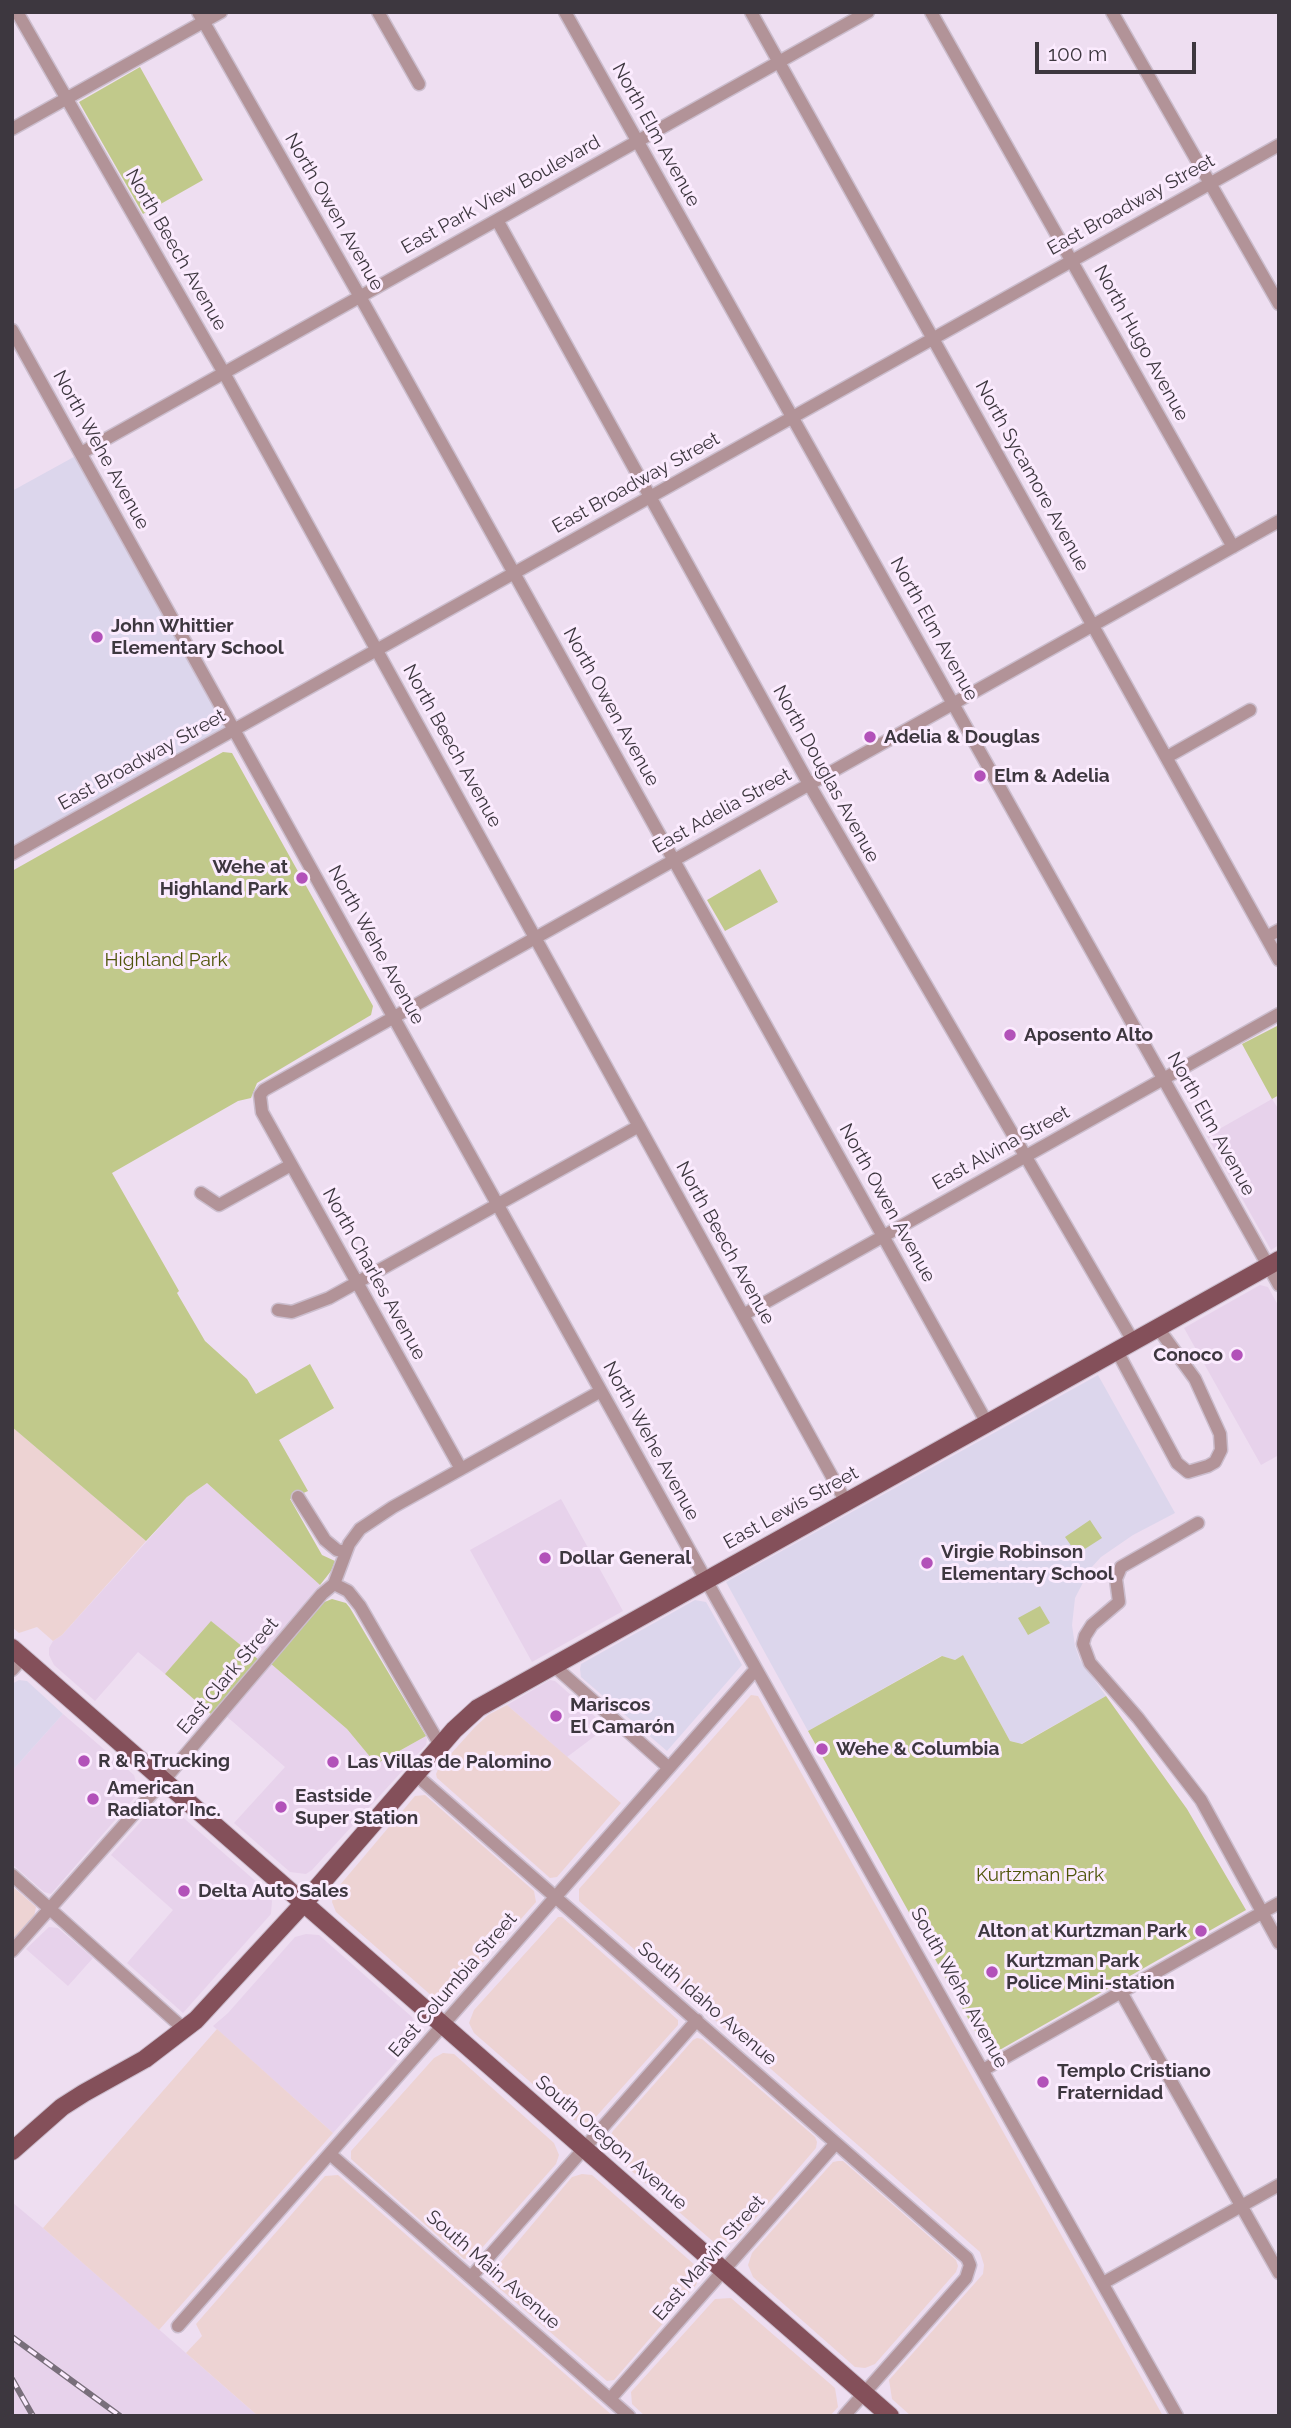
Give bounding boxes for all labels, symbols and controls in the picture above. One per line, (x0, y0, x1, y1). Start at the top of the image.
scale bar (1039, 28, 1200, 72)
text: 100 m (1048, 41, 1107, 66)
street label: North Elm Avenue (607, 59, 705, 211)
street label: North Owen Avenue (280, 129, 388, 295)
street label: East Park View Boulevard (398, 131, 604, 259)
street label: East Broadway Street (1043, 149, 1219, 261)
street label: North Beech Avenue (120, 165, 232, 335)
street label: North Hugo Avenue (1089, 261, 1193, 425)
street label: North Wehe Avenue (48, 367, 154, 533)
street label: North Sycamore Avenue (970, 377, 1094, 575)
street label: East Broadway Street (548, 427, 724, 539)
street label: North Elm Avenue (885, 553, 983, 705)
place label: John Whittier Elementary School (111, 615, 284, 659)
street label: North Owen Avenue (558, 624, 664, 790)
marker: John Whittier Elementary School (89, 629, 105, 645)
street label: North Beech Avenue (398, 661, 506, 831)
street label: North Douglas Avenue (768, 681, 884, 867)
street label: East Broadway Street (54, 704, 230, 816)
place label: Adelia & Douglas (884, 726, 1040, 748)
marker: Adelia & Douglas (862, 729, 878, 745)
street label: East Adelia Street (649, 763, 795, 859)
place label: Elm & Adelia (994, 765, 1110, 787)
marker: Elm & Adelia (972, 768, 988, 784)
place label: Wehe at Highland Park (160, 856, 288, 900)
street label: North Wehe Avenue (323, 862, 429, 1028)
marker: Wehe at Highland Park (294, 870, 310, 886)
park label: Highland Park (104, 949, 228, 971)
place label: Aposento Alto (1024, 1024, 1153, 1046)
marker: Aposento Alto (1002, 1027, 1018, 1043)
street label: North Elm Avenue (1162, 1048, 1260, 1200)
street label: East Alvina Street (928, 1101, 1074, 1195)
street label: North Owen Avenue (834, 1120, 940, 1286)
street label: North Beech Avenue (671, 1158, 779, 1328)
street label: North Charles Avenue (317, 1184, 431, 1364)
place label: Conoco (1153, 1344, 1223, 1366)
marker: Conoco (1229, 1347, 1245, 1363)
street label: North Wehe Avenue (598, 1358, 704, 1524)
street label: East Lewis Street (720, 1462, 862, 1554)
place label: Virgie Robinson Elementary School (941, 1541, 1114, 1585)
place label: Dollar General (559, 1547, 691, 1569)
marker: Dollar General (537, 1550, 553, 1566)
marker: Virgie Robinson Elementary School (919, 1555, 935, 1571)
street label: East Clark Street (173, 1613, 283, 1739)
place label: Mariscos El Camarón (570, 1694, 675, 1738)
marker: Mariscos El Camarón (548, 1708, 564, 1724)
place label: Wehe & Columbia (836, 1738, 999, 1760)
marker: Wehe & Columbia (814, 1741, 830, 1757)
place label: R & R Trucking (98, 1750, 230, 1772)
place label: Las Villas de Palomino (347, 1751, 551, 1773)
marker: R & R Trucking (76, 1753, 92, 1769)
marker: Las Villas de Palomino (325, 1754, 341, 1770)
place label: American Radiator Inc. (107, 1777, 221, 1821)
place label: Eastside Super Station (295, 1785, 418, 1829)
marker: American Radiator Inc. (85, 1791, 101, 1807)
marker: Eastside Super Station (273, 1799, 289, 1815)
park label: Kurtzman Park (976, 1864, 1104, 1886)
place label: Delta Auto Sales (198, 1880, 348, 1902)
marker: Delta Auto Sales (176, 1883, 192, 1899)
street label: South Wehe Avenue (905, 1904, 1013, 2072)
street label: East Columbia Street (384, 1908, 522, 2062)
place label: Alton at Kurtzman Park (978, 1920, 1187, 1942)
marker: Alton at Kurtzman Park (1193, 1923, 1209, 1939)
street label: South Idaho Avenue (633, 1937, 781, 2071)
place label: Kurtzman Park Police Mini-station (1006, 1950, 1175, 1994)
marker: Kurtzman Park Police Mini-station (984, 1964, 1000, 1980)
place label: Templo Cristiano Fraternidad (1057, 2060, 1211, 2104)
street label: South Oregon Avenue (530, 2071, 692, 2215)
marker: Templo Cristiano Fraternidad (1035, 2074, 1051, 2090)
street label: East Marvin Street (648, 2191, 770, 2325)
street label: South Main Avenue (421, 2206, 565, 2334)

